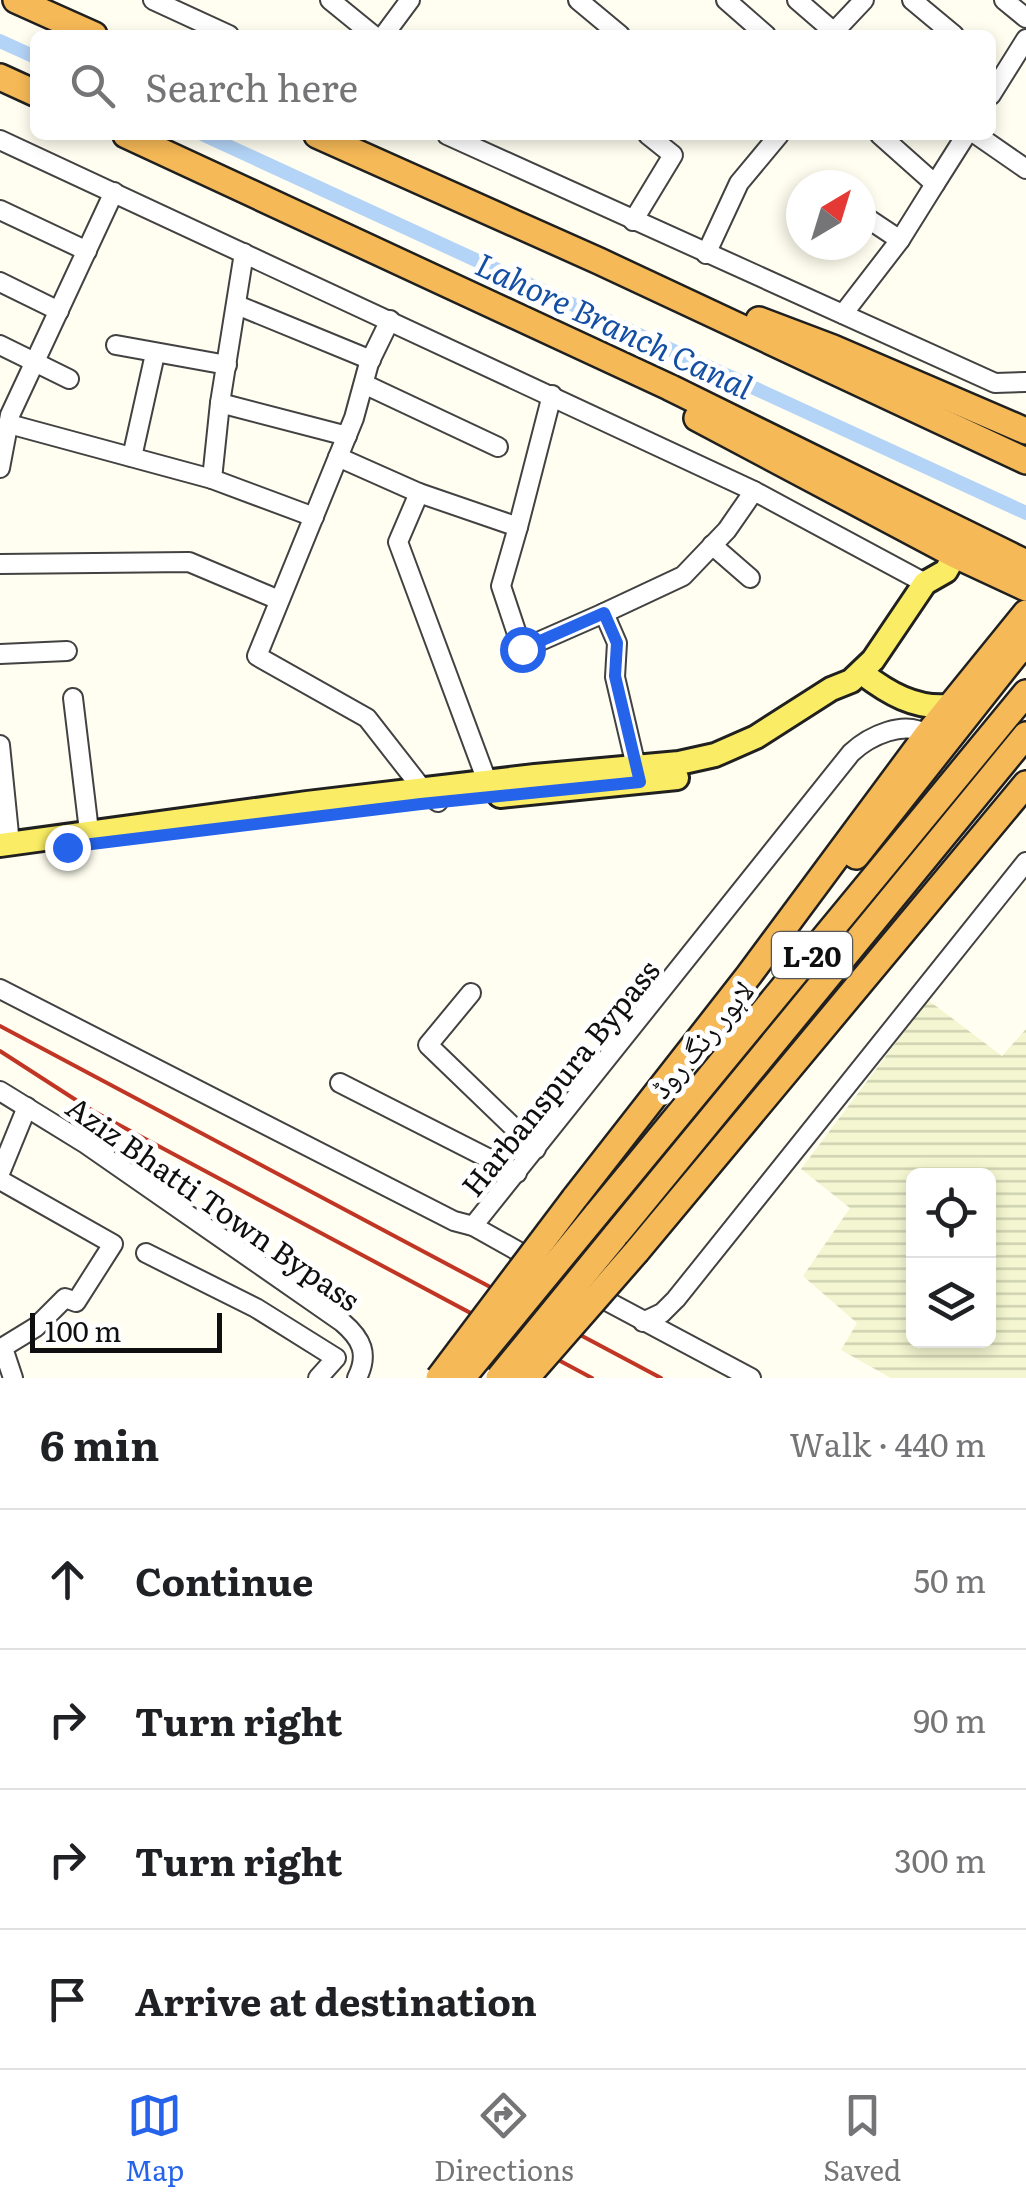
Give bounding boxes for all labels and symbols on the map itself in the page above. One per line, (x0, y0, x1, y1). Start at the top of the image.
north arrow (786, 170, 876, 260)
water label: Lahore Branch Canal (468, 239, 762, 409)
route start (500, 627, 546, 673)
route end (45, 825, 91, 871)
road number: L-20 (772, 932, 852, 978)
street label: Harbanspura Bypass (450, 949, 668, 1205)
street label: لاہور رنگ روڈ (637, 969, 763, 1107)
street label: Aziz Bhatti Town Bypass (58, 1084, 370, 1320)
scale bar (30, 1308, 222, 1352)

